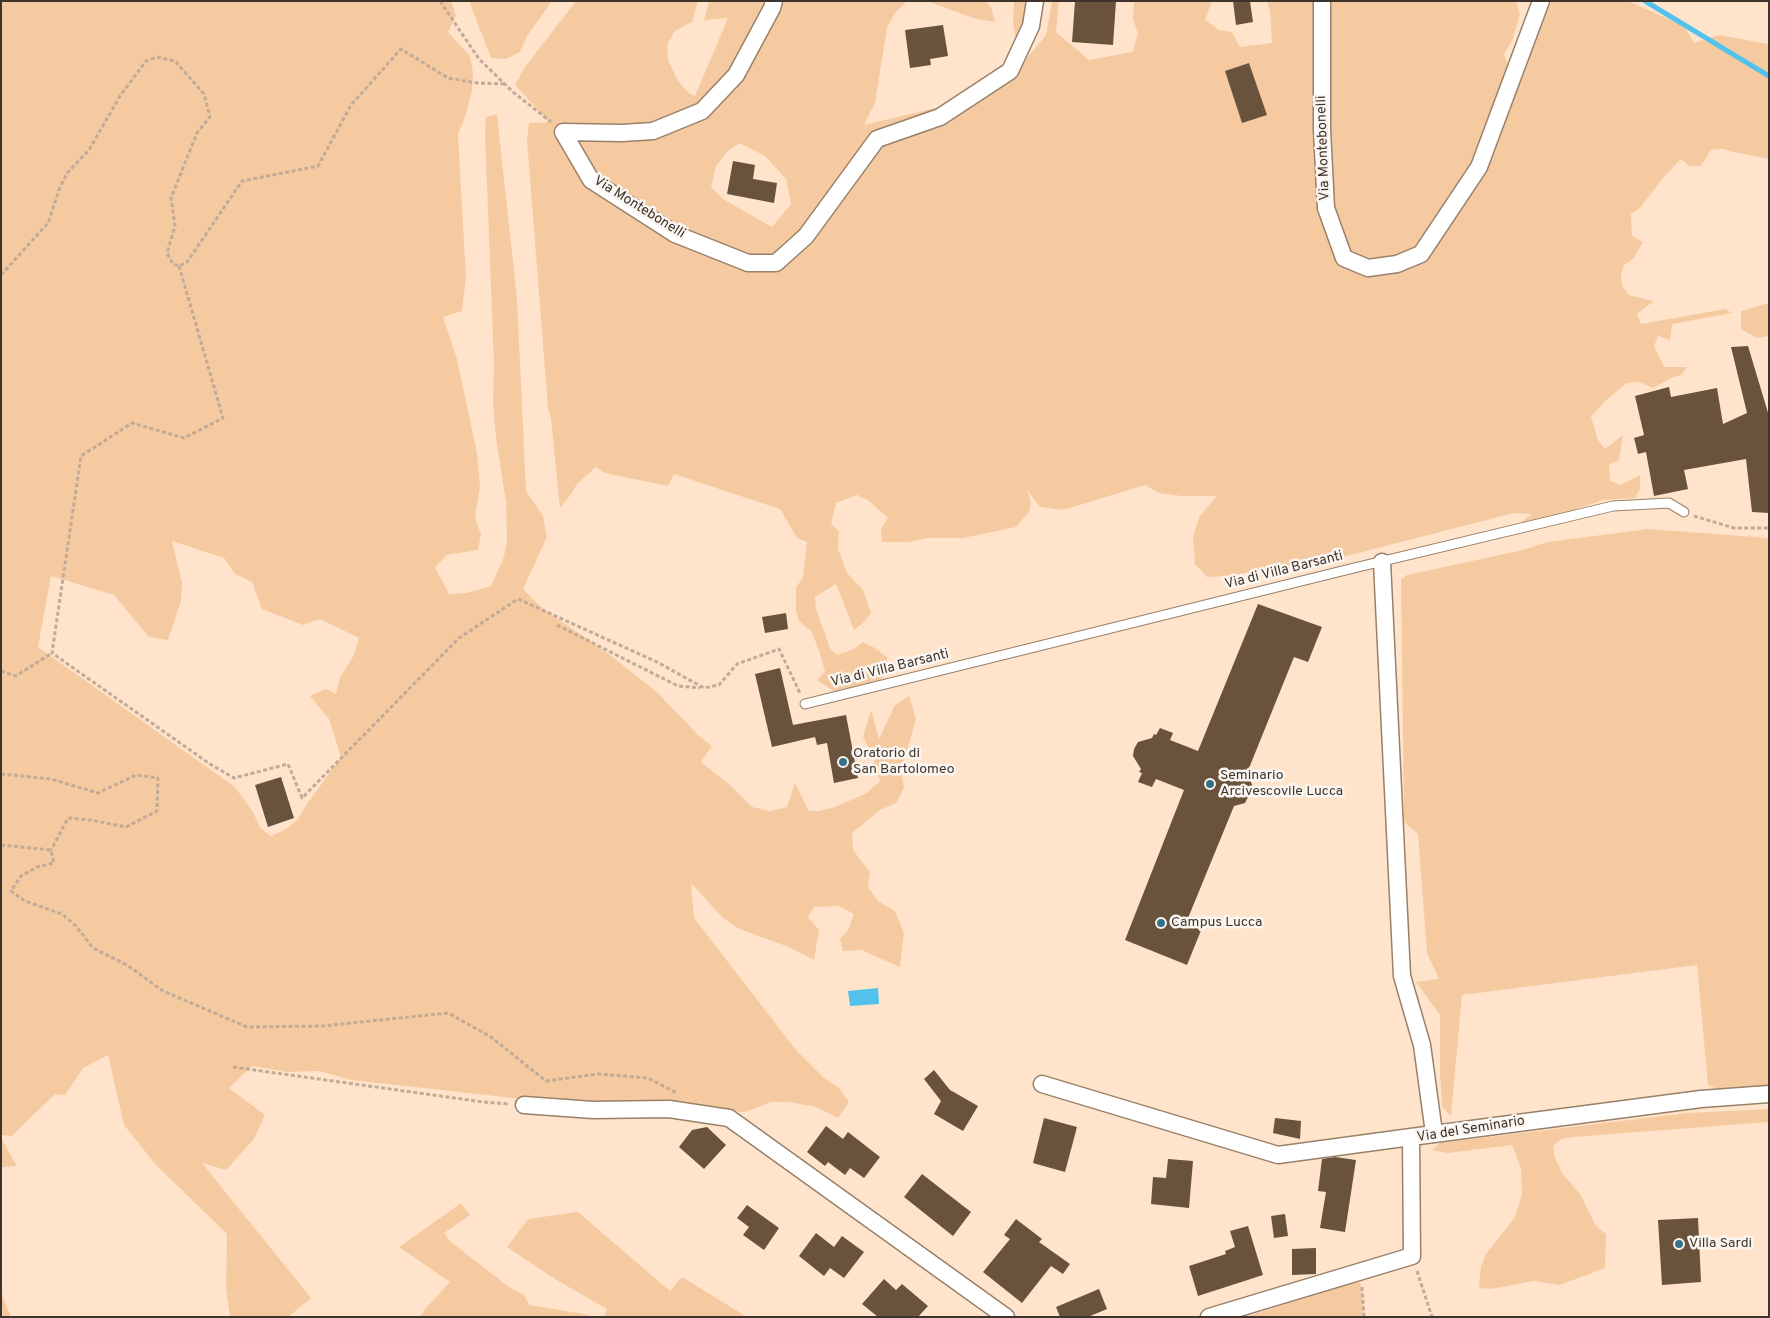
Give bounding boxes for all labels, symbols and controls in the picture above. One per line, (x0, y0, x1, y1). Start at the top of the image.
street label: Via Montebonelli (1314, 95, 1334, 201)
street label: Via Montebonelli (590, 173, 688, 243)
street label: Via di Villa Barsanti (1223, 548, 1345, 594)
street label: Via di Villa Barsanti (829, 646, 951, 692)
place label: Oratorio di San Bartolomeo (853, 746, 955, 779)
marker: Oratorio di San Bartolomeo (837, 756, 849, 768)
place label: Seminario Arcivescovile Lucca (1220, 768, 1343, 800)
marker: Seminario Arcivescovile Lucca (1204, 778, 1216, 790)
place label: Campus Lucca (1171, 915, 1262, 931)
marker: Campus Lucca (1155, 917, 1167, 929)
street label: Via del Seminario (1416, 1113, 1526, 1147)
place label: Villa Sardi (1689, 1236, 1752, 1252)
marker: Villa Sardi (1673, 1238, 1685, 1250)

